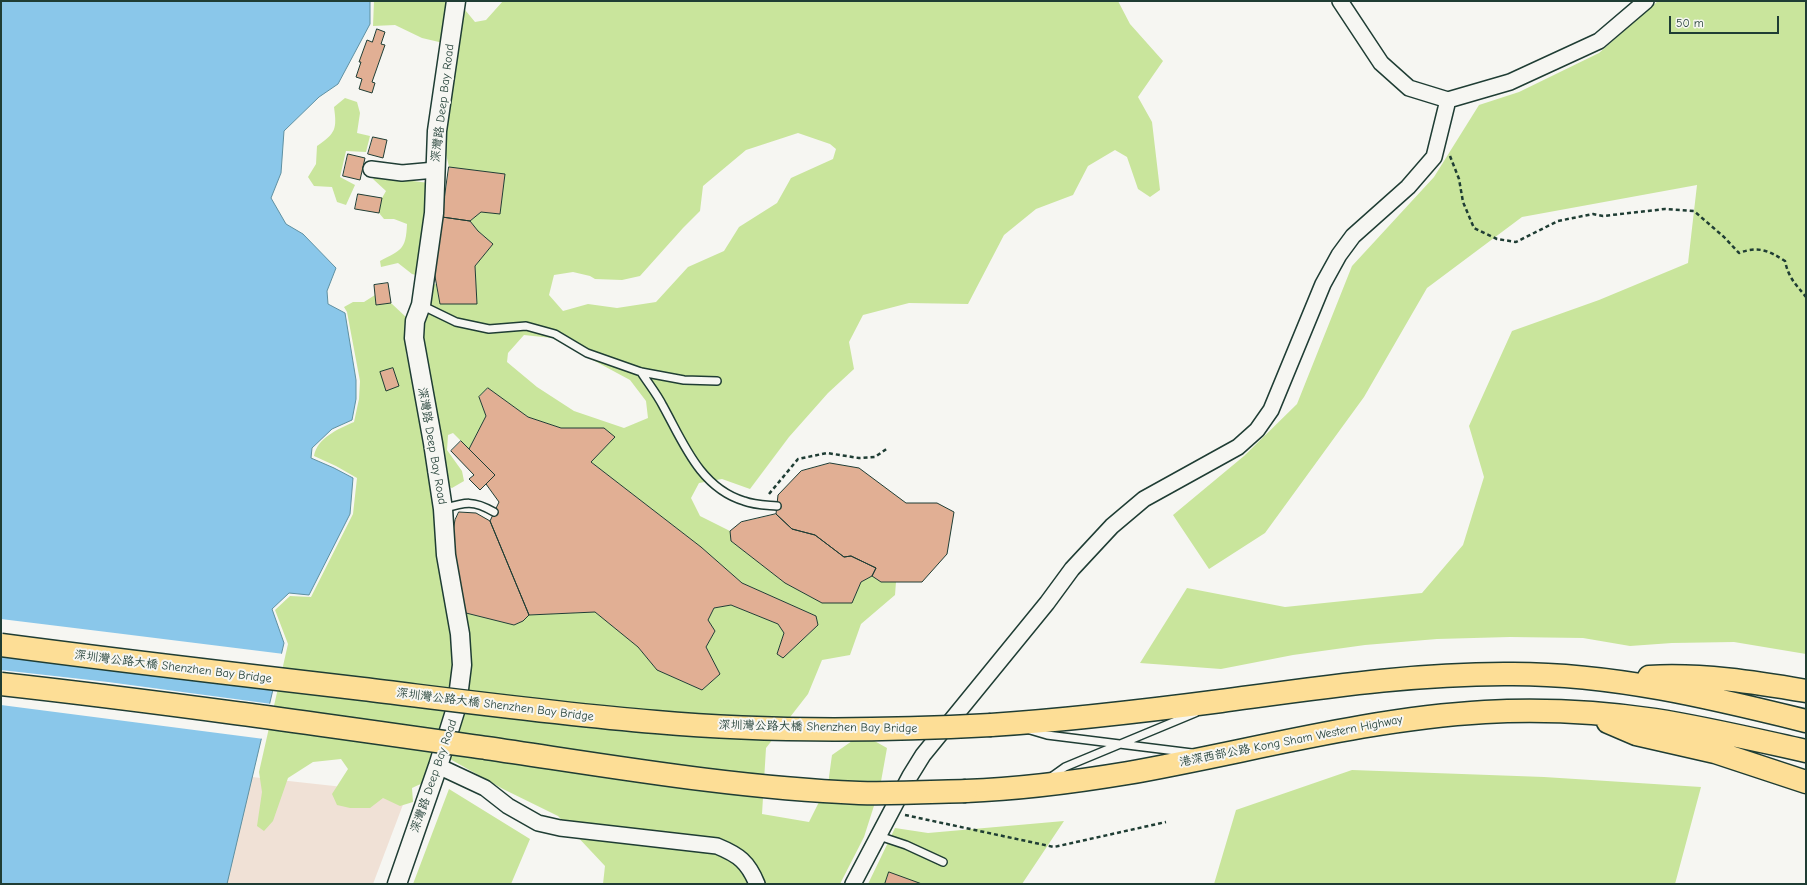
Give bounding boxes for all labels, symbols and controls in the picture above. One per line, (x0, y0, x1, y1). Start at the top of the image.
scale bar (1671, 8, 1781, 34)
text: 50 m (1676, 16, 1704, 30)
street label: 深灣路 Deep Bay Road (429, 43, 457, 163)
street label: 深灣路 Deep Bay Road (415, 386, 449, 506)
street label: 深圳灣公路大橋 Shenzhen Bay Bridge (74, 648, 272, 686)
street label: 深圳灣公路大橋 Shenzhen Bay Bridge (396, 686, 594, 724)
street label: 港深西部公路 Kong Sham Western Highway (1178, 712, 1404, 770)
street label: 深灣路 Deep Bay Road (408, 717, 460, 835)
street label: 深圳灣公路大橋 Shenzhen Bay Bridge (719, 718, 917, 736)

